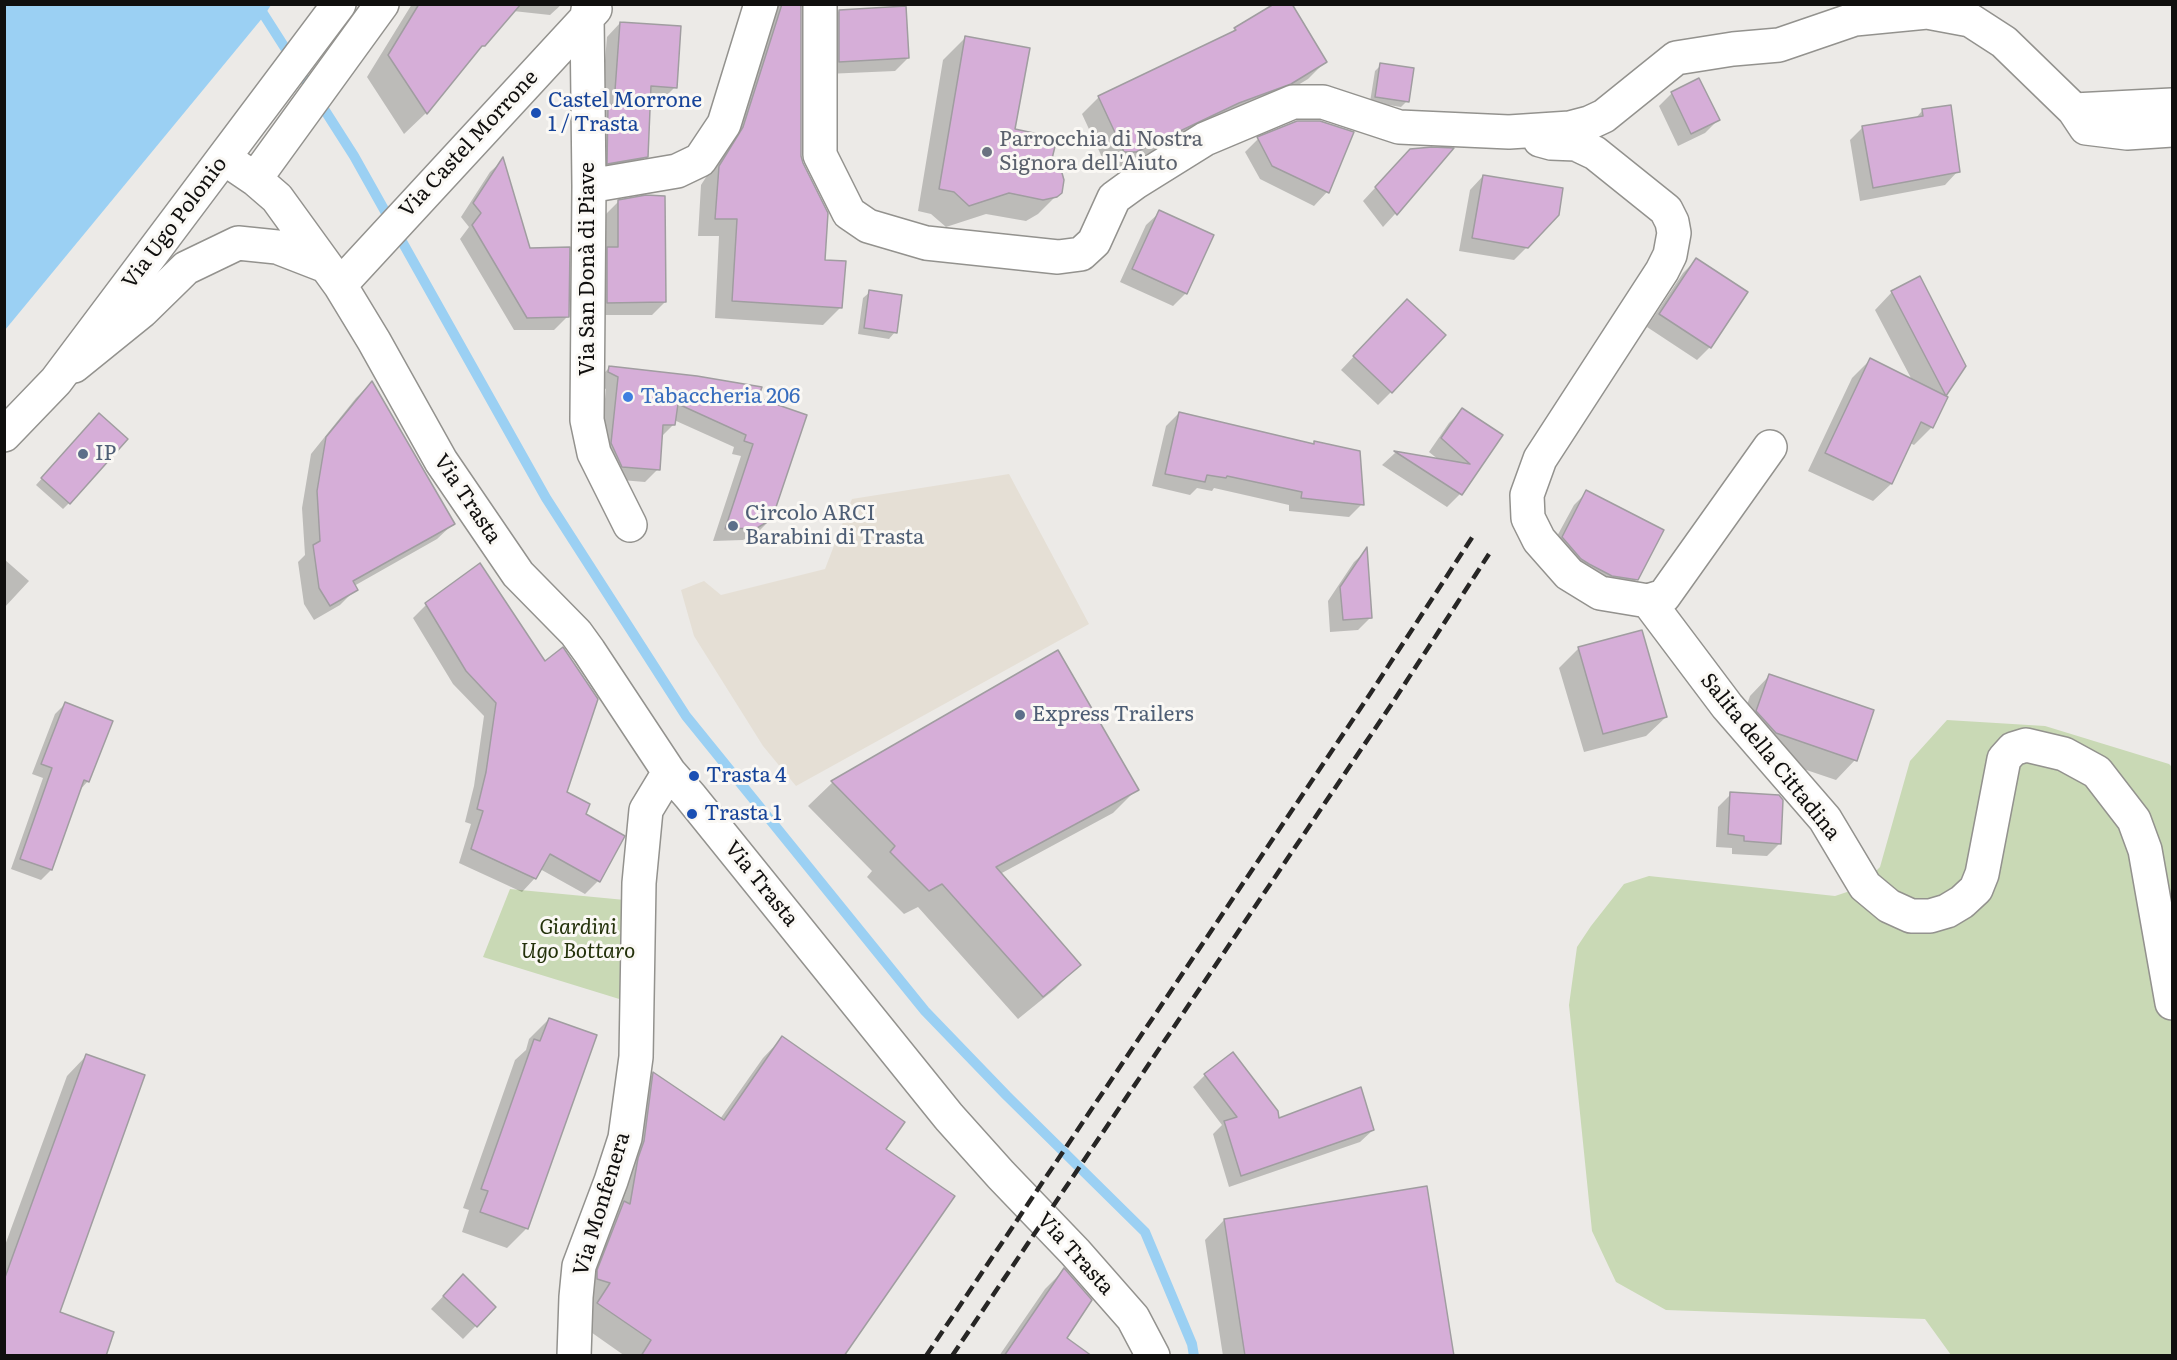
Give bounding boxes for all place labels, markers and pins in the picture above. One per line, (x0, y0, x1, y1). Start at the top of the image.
place label: Castel Morrone 1 / Trasta (548, 88, 702, 138)
marker: Castel Morrone 1 / Trasta (529, 106, 543, 120)
place label: Parrocchia di Nostra Signora dell'Aiuto (999, 127, 1203, 177)
marker: Parrocchia di Nostra Signora dell'Aiuto (980, 145, 994, 159)
place label: Tabaccheria 206 (640, 384, 800, 410)
marker: Tabaccheria 206 (621, 390, 635, 404)
place label: IP (95, 441, 116, 467)
marker: IP (76, 447, 90, 461)
place label: Circolo ARCI Barabini di Trasta (745, 501, 924, 551)
marker: Circolo ARCI Barabini di Trasta (726, 519, 740, 533)
place label: Express Trailers (1032, 702, 1194, 728)
marker: Express Trailers (1013, 708, 1027, 722)
place label: Trasta 4 (706, 763, 787, 789)
marker: Trasta 4 (687, 769, 701, 783)
place label: Trasta 1 (704, 801, 782, 827)
marker: Trasta 1 (685, 807, 699, 821)

